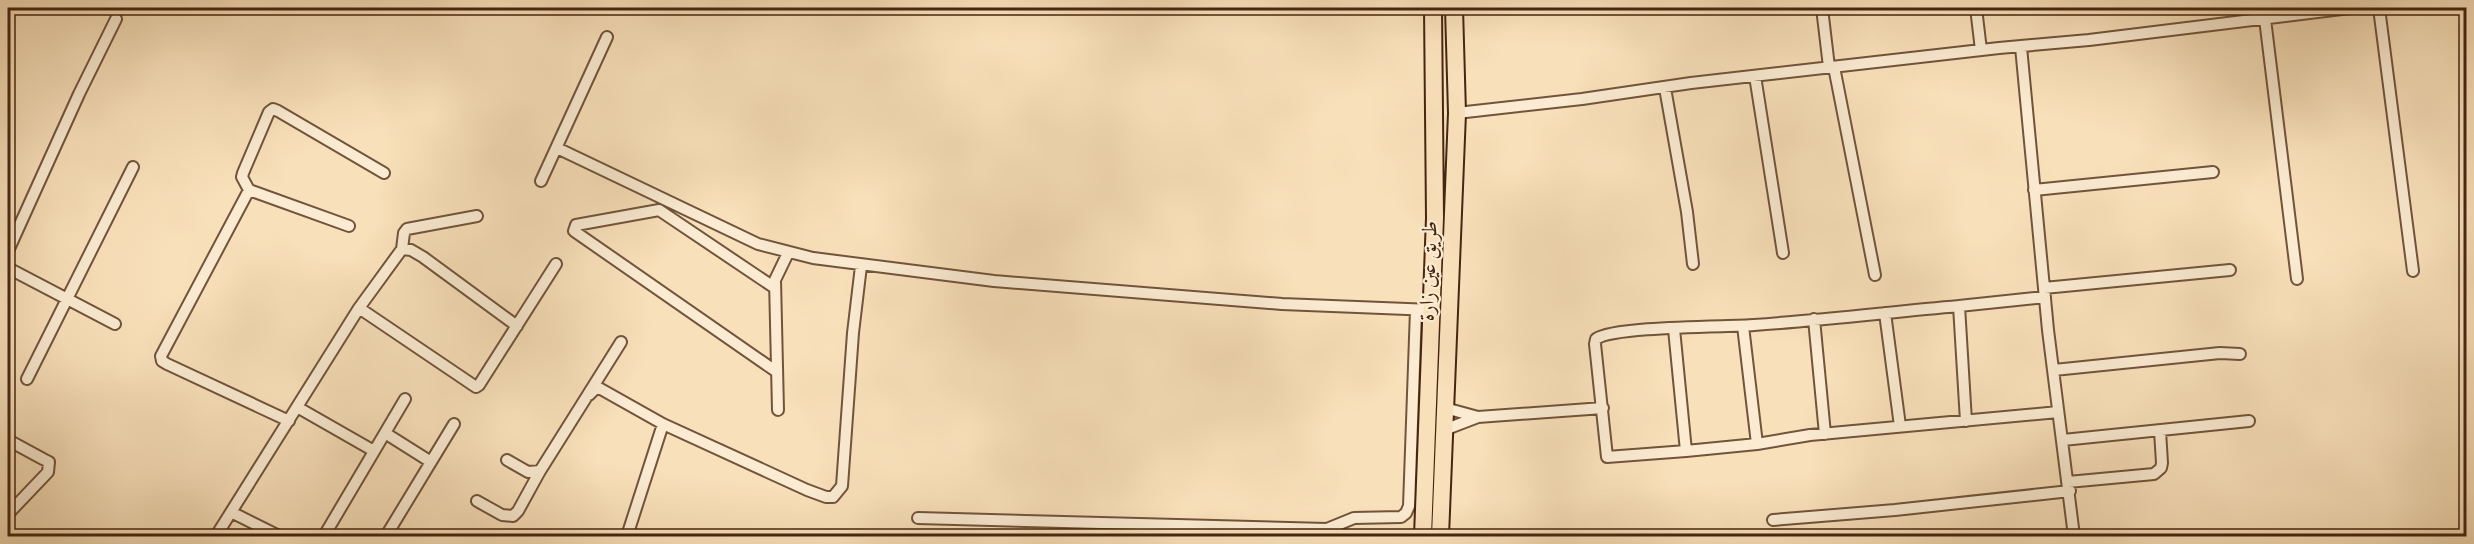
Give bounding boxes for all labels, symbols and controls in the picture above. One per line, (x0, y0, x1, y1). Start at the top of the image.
street label: طريق عين زارة (1413, 220, 1444, 322)

